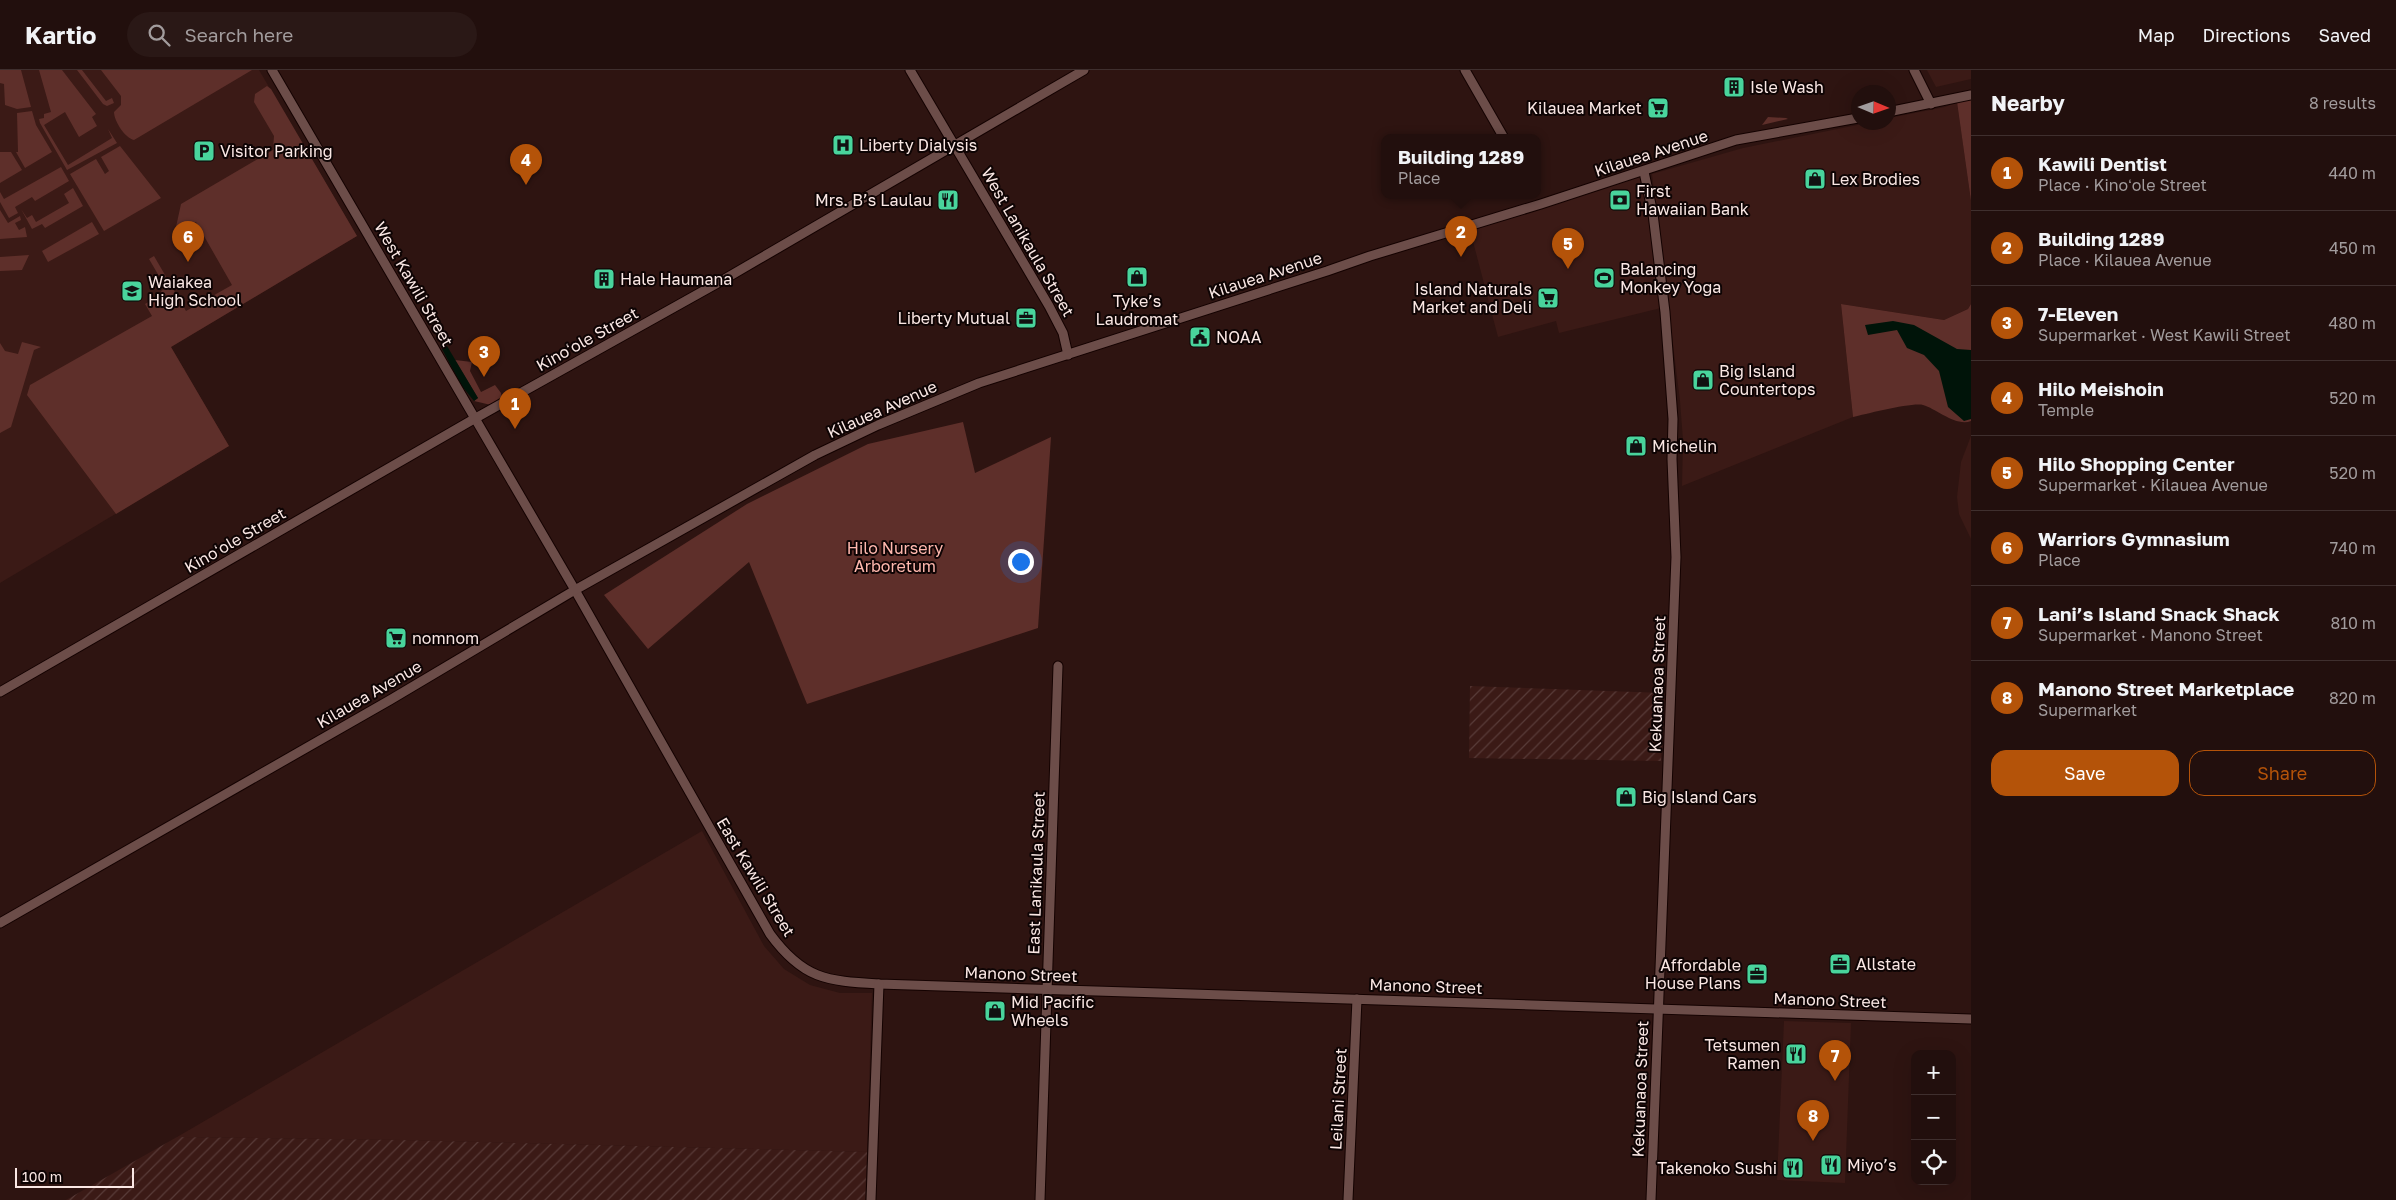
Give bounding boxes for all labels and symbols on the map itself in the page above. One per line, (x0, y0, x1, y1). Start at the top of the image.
building icon: Isle Wash (1722, 75, 1746, 99)
place label: Isle Wash (1750, 77, 1824, 97)
north arrow (1851, 85, 1896, 130)
supermarket icon: Kilauea Market (1646, 96, 1670, 120)
place label: Kilauea Market (1527, 98, 1642, 118)
street label: Kilauea Avenue (1592, 125, 1710, 181)
hospital icon: Liberty Dialysis (831, 133, 855, 157)
place label: Liberty Dialysis (859, 135, 977, 155)
parking icon: Visitor Parking (192, 139, 216, 163)
place label: Visitor Parking (220, 141, 333, 161)
pin: 4 (510, 144, 542, 185)
street label: West Lanikaula Street (977, 164, 1079, 320)
shop icon: Lex Brodies (1803, 167, 1827, 191)
place label: Lex Brodies (1831, 169, 1920, 189)
place label: First Hawaiian Bank (1636, 181, 1749, 219)
restaurant icon: Mrs. B’s Laulau (936, 188, 960, 212)
bank icon: First Hawaiian Bank (1608, 188, 1632, 212)
place label: Mrs. B’s Laulau (815, 190, 932, 210)
pin: 2 (1445, 216, 1477, 257)
street label: West Kawili Street (370, 218, 458, 350)
pin: 6 (172, 221, 204, 262)
pin: 5 (1552, 228, 1584, 269)
street label: Kilauea Avenue (1206, 247, 1324, 303)
place label: Balancing Monkey Yoga (1620, 259, 1721, 297)
shop icon: Tyke’s Laudromat (1125, 265, 1149, 289)
sports icon: Balancing Monkey Yoga (1592, 266, 1616, 290)
building icon: Hale Haumana (592, 267, 616, 291)
place label: Hale Haumana (620, 269, 732, 289)
place label: Waiakea High School (148, 272, 241, 310)
school or university icon: Waiakea High School (120, 279, 144, 303)
place label: Island Naturals Market and Deli (1412, 279, 1532, 317)
supermarket icon: Island Naturals Market and Deli (1536, 286, 1560, 310)
place label: Tyke’s Laudromat (1096, 291, 1178, 329)
street label: Kinoʻole Street (533, 303, 641, 375)
office icon: Liberty Mutual (1014, 306, 1038, 330)
place label: Liberty Mutual (898, 308, 1010, 328)
public building icon: NOAA (1188, 325, 1212, 349)
place label: NOAA (1216, 327, 1262, 347)
pin: 3 (468, 336, 500, 377)
place label: Big Island Countertops (1719, 361, 1815, 399)
shop icon: Big Island Countertops (1691, 368, 1715, 392)
street label: Kilauea Avenue (824, 376, 940, 442)
pin: 1 (499, 388, 531, 429)
shop icon: Michelin (1624, 434, 1648, 458)
place label: Michelin (1652, 436, 1717, 456)
street label: Kinoʻole Street (181, 503, 289, 577)
park label: Hilo Nursery Arboretum (847, 538, 943, 576)
your location (1008, 549, 1034, 575)
street label: Kekuanaoa Street (1645, 615, 1669, 753)
supermarket icon: nomnom (384, 626, 408, 650)
place label: nomnom (412, 628, 479, 648)
street label: Kilauea Avenue (313, 656, 425, 732)
shop icon: Big Island Cars (1614, 785, 1638, 809)
place label: Big Island Cars (1642, 787, 1757, 807)
street label: East Lanikaula Street (1023, 791, 1049, 955)
street label: East Kawili Street (713, 814, 799, 940)
office icon: Allstate (1828, 952, 1852, 976)
place label: Allstate (1856, 954, 1916, 974)
place label: Affordable House Plans (1645, 955, 1741, 993)
street label: Manono Street (964, 962, 1078, 986)
office icon: Affordable House Plans (1745, 962, 1769, 986)
street label: Manono Street (1369, 974, 1483, 998)
street label: Manono Street (1773, 988, 1887, 1012)
place label: Mid Pacific Wheels (1011, 992, 1094, 1030)
shop icon: Mid Pacific Wheels (983, 999, 1007, 1023)
street label: Kekuanaoa Street (1628, 1020, 1652, 1158)
place label: Tetsumen Ramen (1704, 1035, 1780, 1073)
pin: 7 (1819, 1040, 1851, 1081)
restaurant icon: Tetsumen Ramen (1784, 1042, 1808, 1066)
street label: Leilani Street (1325, 1047, 1351, 1151)
pin: 8 (1797, 1100, 1829, 1141)
restaurant icon: Miyo’s (1819, 1153, 1843, 1177)
place label: Miyo’s (1847, 1155, 1896, 1175)
restaurant icon: Takenoko Sushi (1781, 1156, 1805, 1180)
place label: Takenoko Sushi (1657, 1158, 1777, 1178)
scale bar (15, 1165, 134, 1188)

